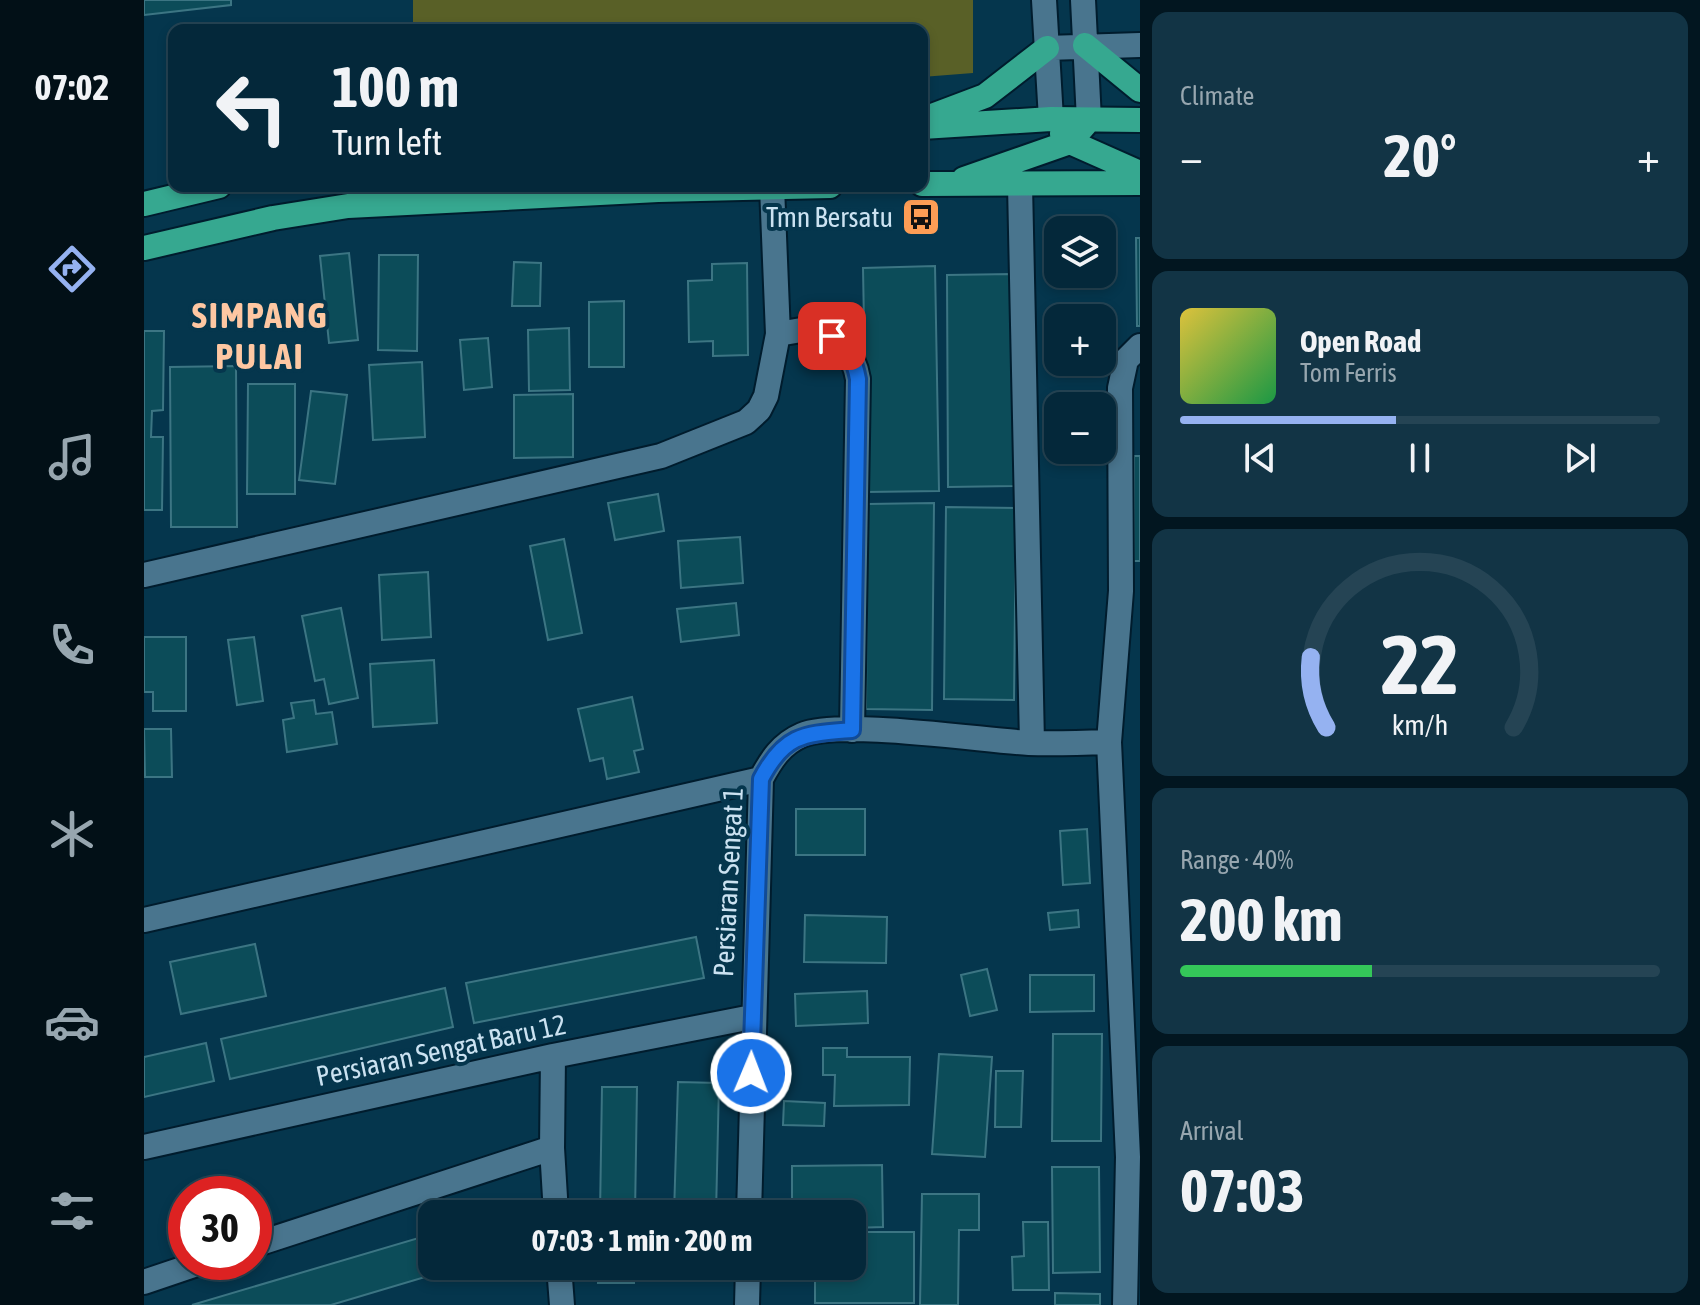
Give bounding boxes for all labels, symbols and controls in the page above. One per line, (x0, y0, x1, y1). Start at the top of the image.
text: 100 m (332, 55, 459, 119)
icon: left (200, 56, 304, 160)
text: 07:02 (35, 66, 109, 108)
text: Climate (1180, 81, 1254, 111)
text: Turn left (332, 121, 442, 163)
text: 20° (1384, 121, 1456, 190)
text: − (1180, 131, 1203, 181)
text: + (1637, 131, 1660, 181)
bus stop icon: Tmn Bersatu (900, 196, 942, 238)
place label: Tmn Bersatu (766, 201, 893, 233)
map controls (1044, 216, 1116, 464)
button: layers (1044, 216, 1116, 288)
icon: directions (44, 241, 100, 297)
district label: SIMPANG PULAI (192, 294, 328, 377)
pin (798, 302, 866, 370)
button: + (1044, 304, 1116, 376)
icon: arrive (810, 314, 854, 358)
text: Open Road (1300, 324, 1421, 358)
text: Tom Ferris (1300, 358, 1397, 388)
button: − (1044, 392, 1116, 464)
icon: music (44, 429, 100, 485)
icon: previous (1238, 436, 1282, 480)
icon: pause (1398, 436, 1442, 480)
icon: next (1558, 436, 1602, 480)
text: 22 (1381, 616, 1459, 712)
icon: phone (44, 617, 100, 673)
text: km/h (1392, 709, 1448, 742)
street label: Persiaran Sengat 1 (707, 787, 749, 977)
icon: climate (44, 806, 100, 862)
text: Range · 40% (1180, 845, 1293, 875)
text: 200 km (1180, 885, 1342, 954)
icon: car (44, 994, 100, 1050)
street label: Persiaran Sengat Baru 12 (313, 1008, 569, 1092)
position arrow (709, 1031, 793, 1115)
text: Arrival (1180, 1116, 1244, 1146)
text: 07:03 (1180, 1156, 1305, 1225)
speed limit sign: 30 (168, 1176, 272, 1280)
icon: filters (44, 1183, 100, 1239)
text: 07:03 · 1 min · 200 m (532, 1223, 752, 1257)

